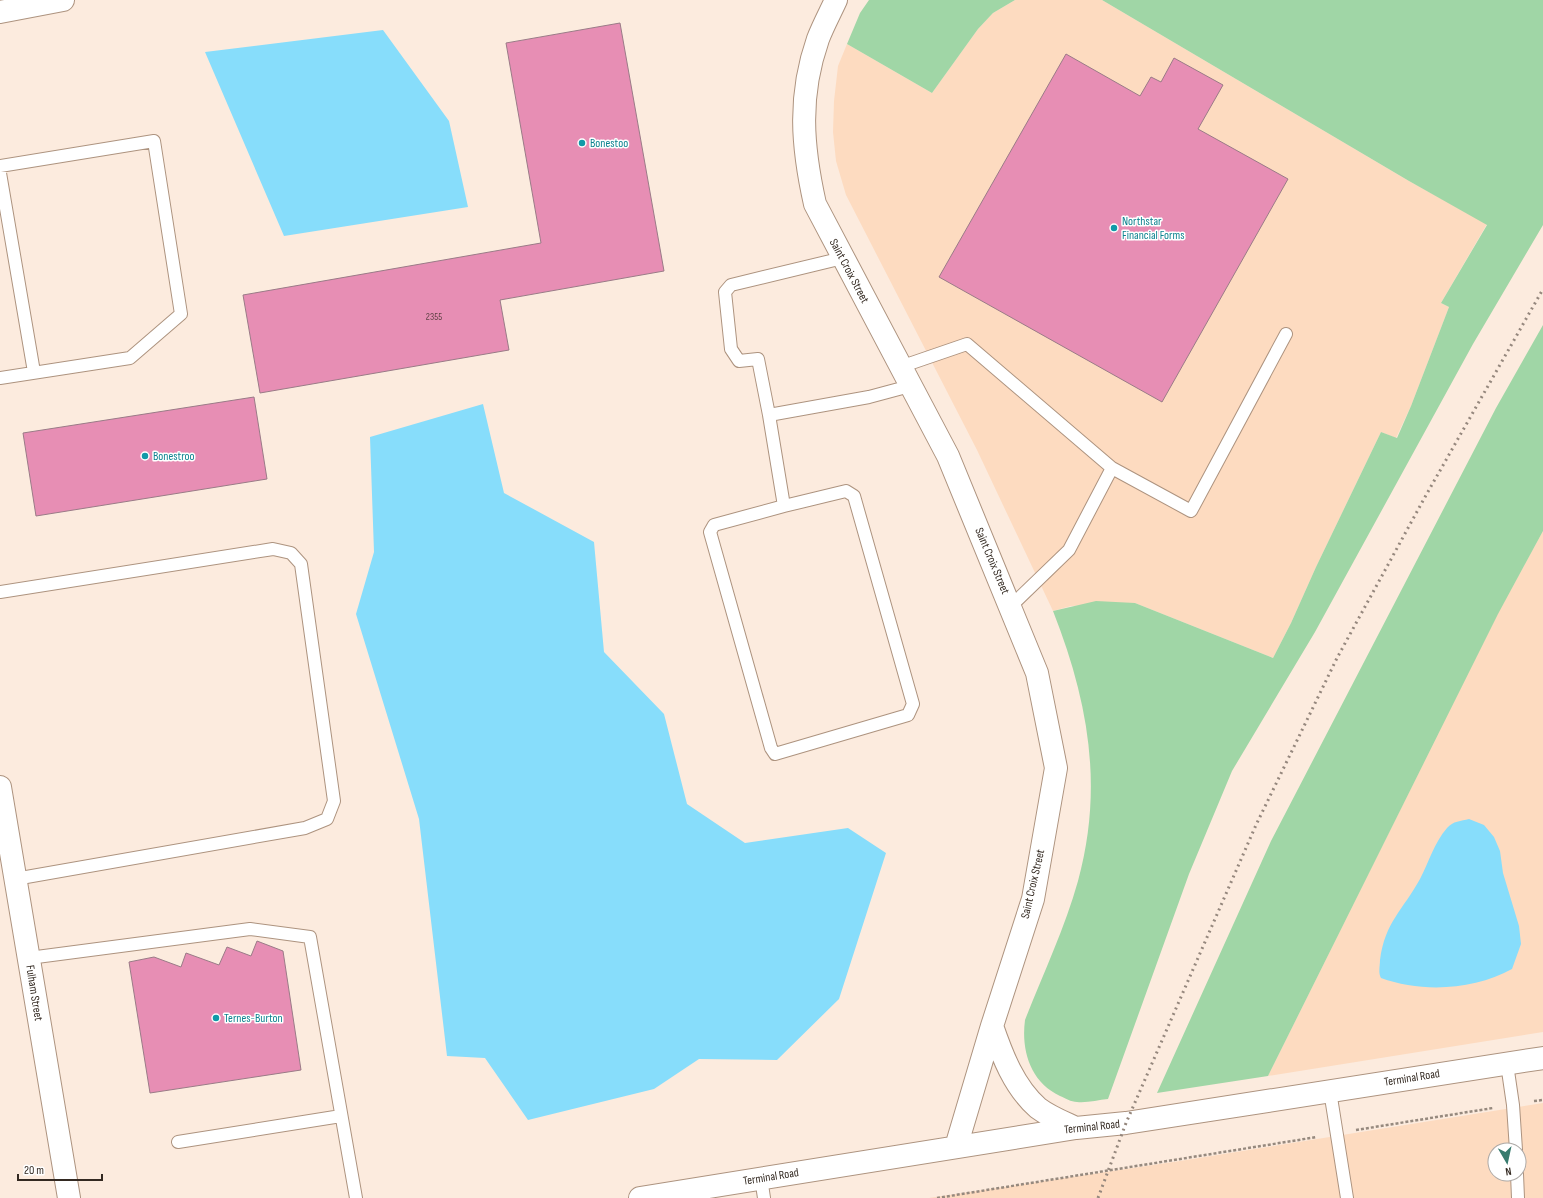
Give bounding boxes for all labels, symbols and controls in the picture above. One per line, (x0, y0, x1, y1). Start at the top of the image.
place label: Bonestoo (590, 136, 628, 151)
marker: Bonestoo (577, 138, 587, 148)
place label: Northstar Financial Forms (1122, 214, 1184, 243)
marker: Northstar Financial Forms (1109, 223, 1119, 233)
street label: Saint Croix Street (826, 236, 872, 306)
house number: 2355 (426, 311, 442, 323)
place label: Bonestroo (153, 449, 194, 464)
marker: Bonestroo (140, 451, 150, 461)
street label: Saint Croix Street (971, 526, 1013, 597)
street label: Saint Croix Street (1018, 848, 1048, 920)
street label: Fulham Street (22, 964, 46, 1022)
place label: Ternes-Burton (224, 1011, 283, 1026)
marker: Ternes-Burton (211, 1013, 221, 1023)
street label: Terminal Road (1383, 1066, 1441, 1090)
street label: Terminal Road (1063, 1117, 1121, 1137)
north arrow (1487, 1142, 1527, 1182)
scale bar (18, 1156, 102, 1182)
text: 20 m (24, 1163, 44, 1178)
street label: Terminal Road (742, 1165, 800, 1189)
text: N (1504, 1165, 1512, 1178)

